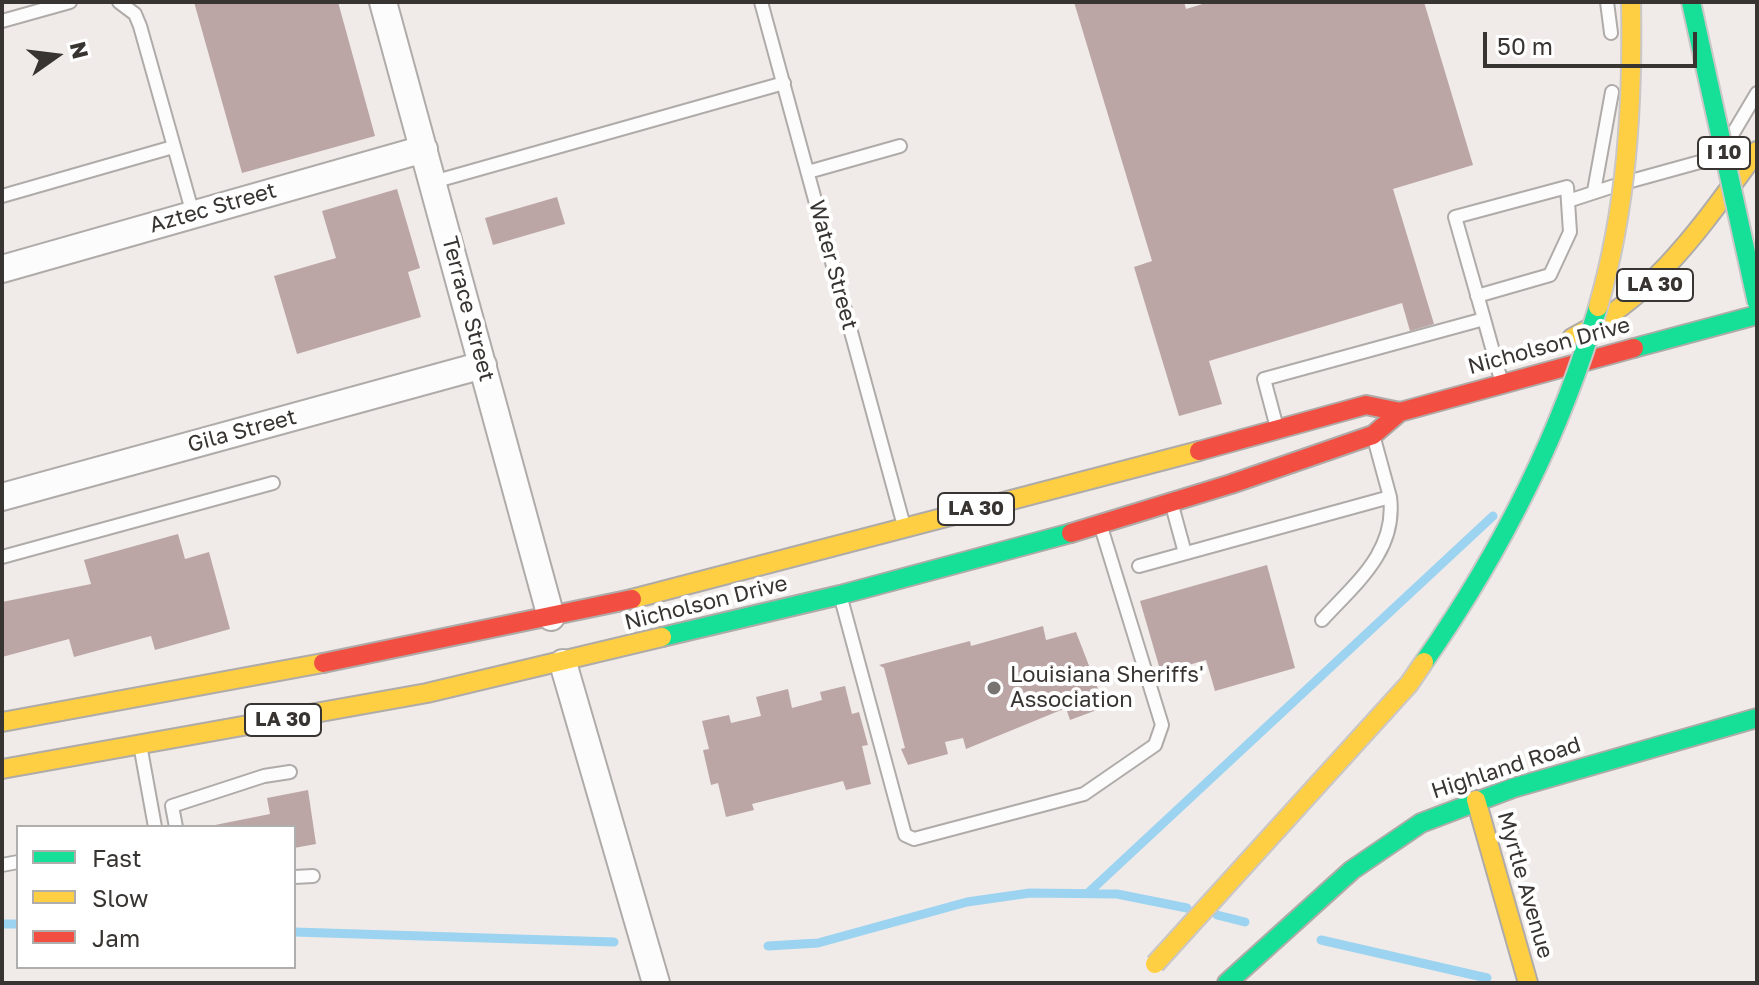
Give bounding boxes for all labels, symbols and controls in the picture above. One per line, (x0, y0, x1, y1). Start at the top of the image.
north arrow (16, 16, 96, 96)
scale bar (1487, 16, 1701, 66)
text: 50 m (1497, 31, 1553, 60)
text: N (65, 39, 95, 61)
road number: I 10 (1698, 137, 1750, 169)
street label: Aztec Street (146, 177, 280, 239)
street label: Water Street (803, 197, 863, 333)
street label: Terrace Street (436, 234, 500, 384)
road number: LA 30 (1617, 269, 1693, 301)
street label: Nicholson Drive (1465, 312, 1633, 380)
street label: Gila Street (185, 404, 299, 458)
road number: LA 30 (938, 493, 1014, 525)
street label: Nicholson Drive (622, 570, 790, 636)
place label: Louisiana Sheriffs' Association (1010, 662, 1204, 714)
marker: Louisiana Sheriffs' Association (985, 679, 1003, 697)
road number: LA 30 (245, 704, 321, 736)
street label: Highland Road (1428, 731, 1584, 805)
street label: Myrtle Avenue (1491, 808, 1559, 962)
legend (16, 825, 296, 969)
text: Fast (92, 843, 142, 872)
text: Slow (92, 883, 148, 912)
text: Jam (92, 923, 140, 952)

